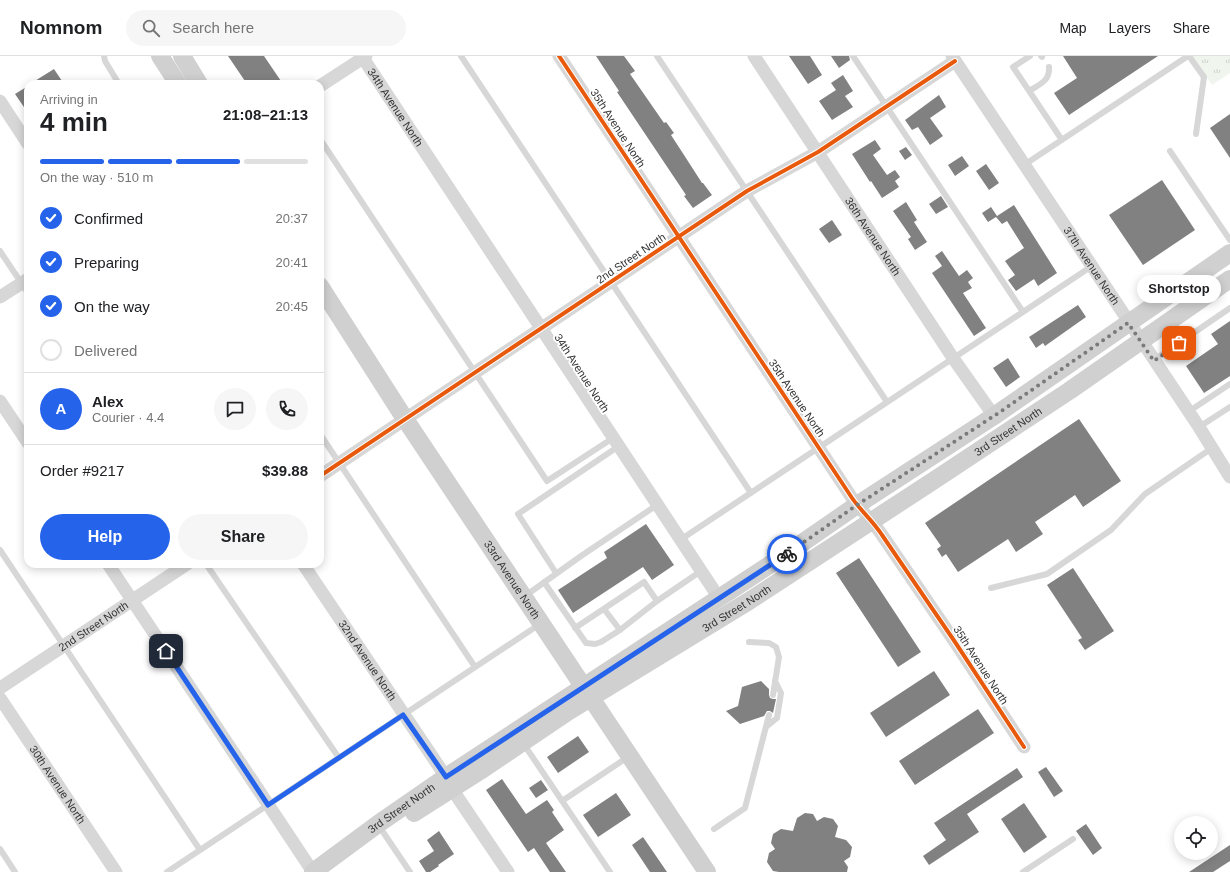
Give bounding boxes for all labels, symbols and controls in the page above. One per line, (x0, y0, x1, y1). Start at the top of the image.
search box (126, 10, 406, 46)
text: Nomnom (20, 17, 102, 38)
icon: search (140, 17, 162, 39)
text: Search here (172, 19, 254, 36)
text: Map (1059, 20, 1087, 36)
text: Layers (1109, 20, 1151, 36)
text: Share (1173, 20, 1210, 36)
street label: 34th Avenue North (365, 66, 426, 149)
street label: 35th Avenue North (588, 87, 648, 169)
text: Arriving in (40, 92, 98, 107)
text: 21:08–21:13 (223, 106, 308, 123)
text: 4 min (40, 107, 108, 137)
text: On the way · 510 m (40, 170, 153, 185)
street label: 36th Avenue North (843, 195, 903, 278)
icon: check (40, 207, 62, 229)
text: Confirmed (74, 210, 143, 227)
text: 20:37 (275, 211, 308, 226)
street label: 37th Avenue North (1061, 225, 1122, 307)
street label: 2nd Street North (594, 230, 668, 286)
icon: check (40, 251, 62, 273)
text: Preparing (74, 254, 139, 271)
text: 20:41 (275, 255, 308, 270)
callout: Shortstop (1137, 275, 1221, 303)
text: Shortstop (1148, 281, 1210, 296)
icon: check (40, 295, 62, 317)
text: On the way (74, 298, 150, 315)
text: 20:45 (275, 299, 308, 314)
pin (1162, 326, 1196, 360)
street label: 34th Avenue North (552, 332, 612, 414)
icon: bag (1168, 332, 1190, 354)
text: Delivered (74, 342, 137, 359)
street label: 35th Avenue North (767, 357, 827, 439)
button: chat (214, 388, 256, 430)
button: phone (266, 388, 308, 430)
text: Alex (92, 393, 124, 410)
text: A (56, 400, 66, 417)
street label: 3rd Street North (972, 405, 1044, 458)
text: Courier · 4.4 (92, 410, 164, 425)
text: Order #9217 (40, 462, 124, 479)
text: $39.88 (262, 462, 308, 479)
button: Help (40, 514, 170, 560)
button: Share (178, 514, 308, 560)
courier (767, 534, 807, 574)
street label: 33rd Avenue North (482, 538, 543, 621)
icon: bike (776, 543, 798, 565)
street label: 3rd Street North (700, 582, 773, 634)
street label: 2nd Street North (56, 599, 130, 653)
street label: 32nd Avenue North (336, 618, 399, 703)
street label: 35th Avenue North (951, 624, 1011, 706)
pin (149, 634, 183, 668)
icon: home (155, 640, 177, 662)
street label: 30th Avenue North (27, 743, 88, 826)
street label: 3rd Street North (366, 781, 437, 835)
map controls (1174, 816, 1218, 860)
button: locate (1174, 816, 1218, 860)

